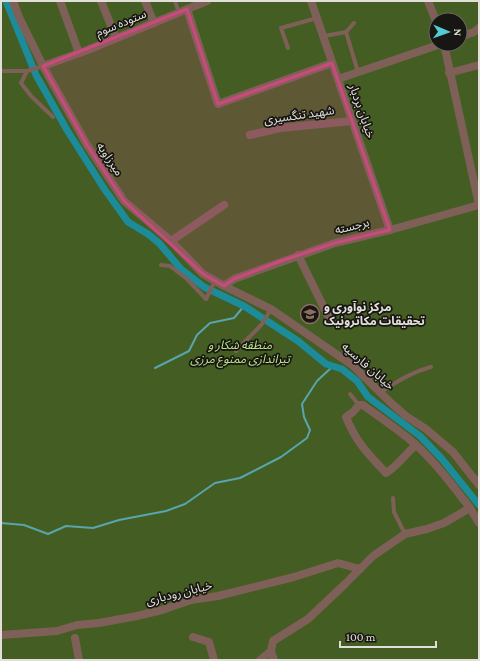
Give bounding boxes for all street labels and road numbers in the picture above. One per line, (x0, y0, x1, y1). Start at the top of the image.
street label: ستوده سوم (94, 7, 149, 41)
street label: خیابان بردبار (346, 81, 378, 140)
street label: شهید تنگسیری (263, 103, 335, 127)
street label: میرزاویه (94, 140, 126, 178)
street label: برجسته (333, 215, 371, 237)
street label: خیابان فارسیه (339, 339, 397, 393)
street label: خیابان رودباری (144, 578, 214, 608)

